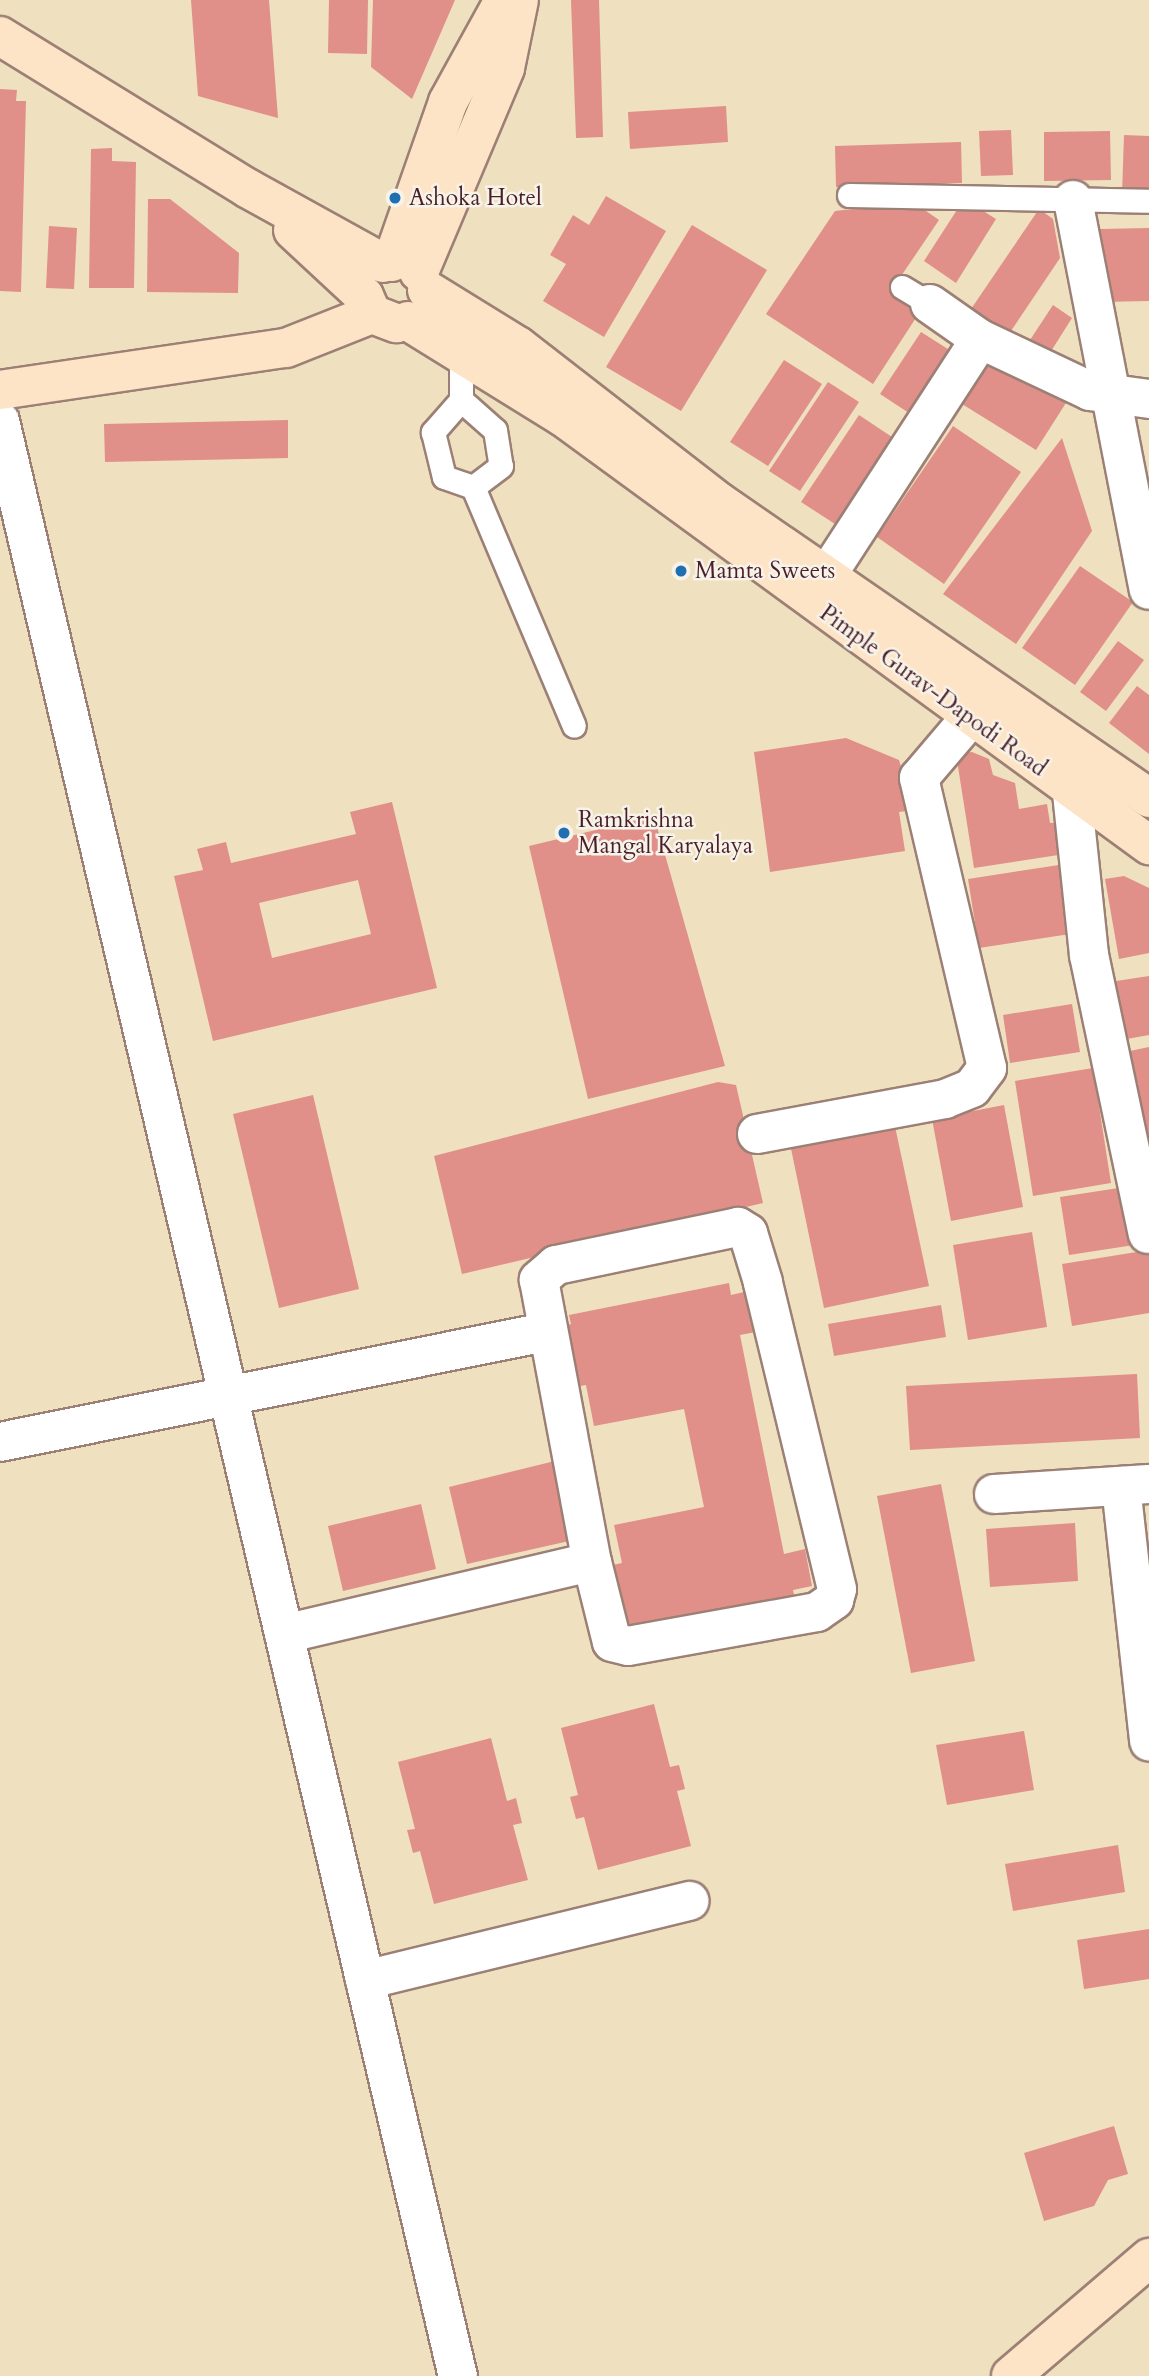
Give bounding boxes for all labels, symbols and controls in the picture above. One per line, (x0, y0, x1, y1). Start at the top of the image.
place label: Ashoka Hotel (409, 184, 542, 212)
marker: Ashoka Hotel (387, 190, 403, 206)
place label: Mamta Sweets (695, 557, 835, 585)
marker: Mamta Sweets (673, 563, 689, 579)
street label: Pimple Gurav-Dapodi Road (814, 599, 1052, 783)
place label: Ramkrishna Mangal Karyalaya (578, 806, 753, 860)
marker: Ramkrishna Mangal Karyalaya (556, 825, 572, 841)

